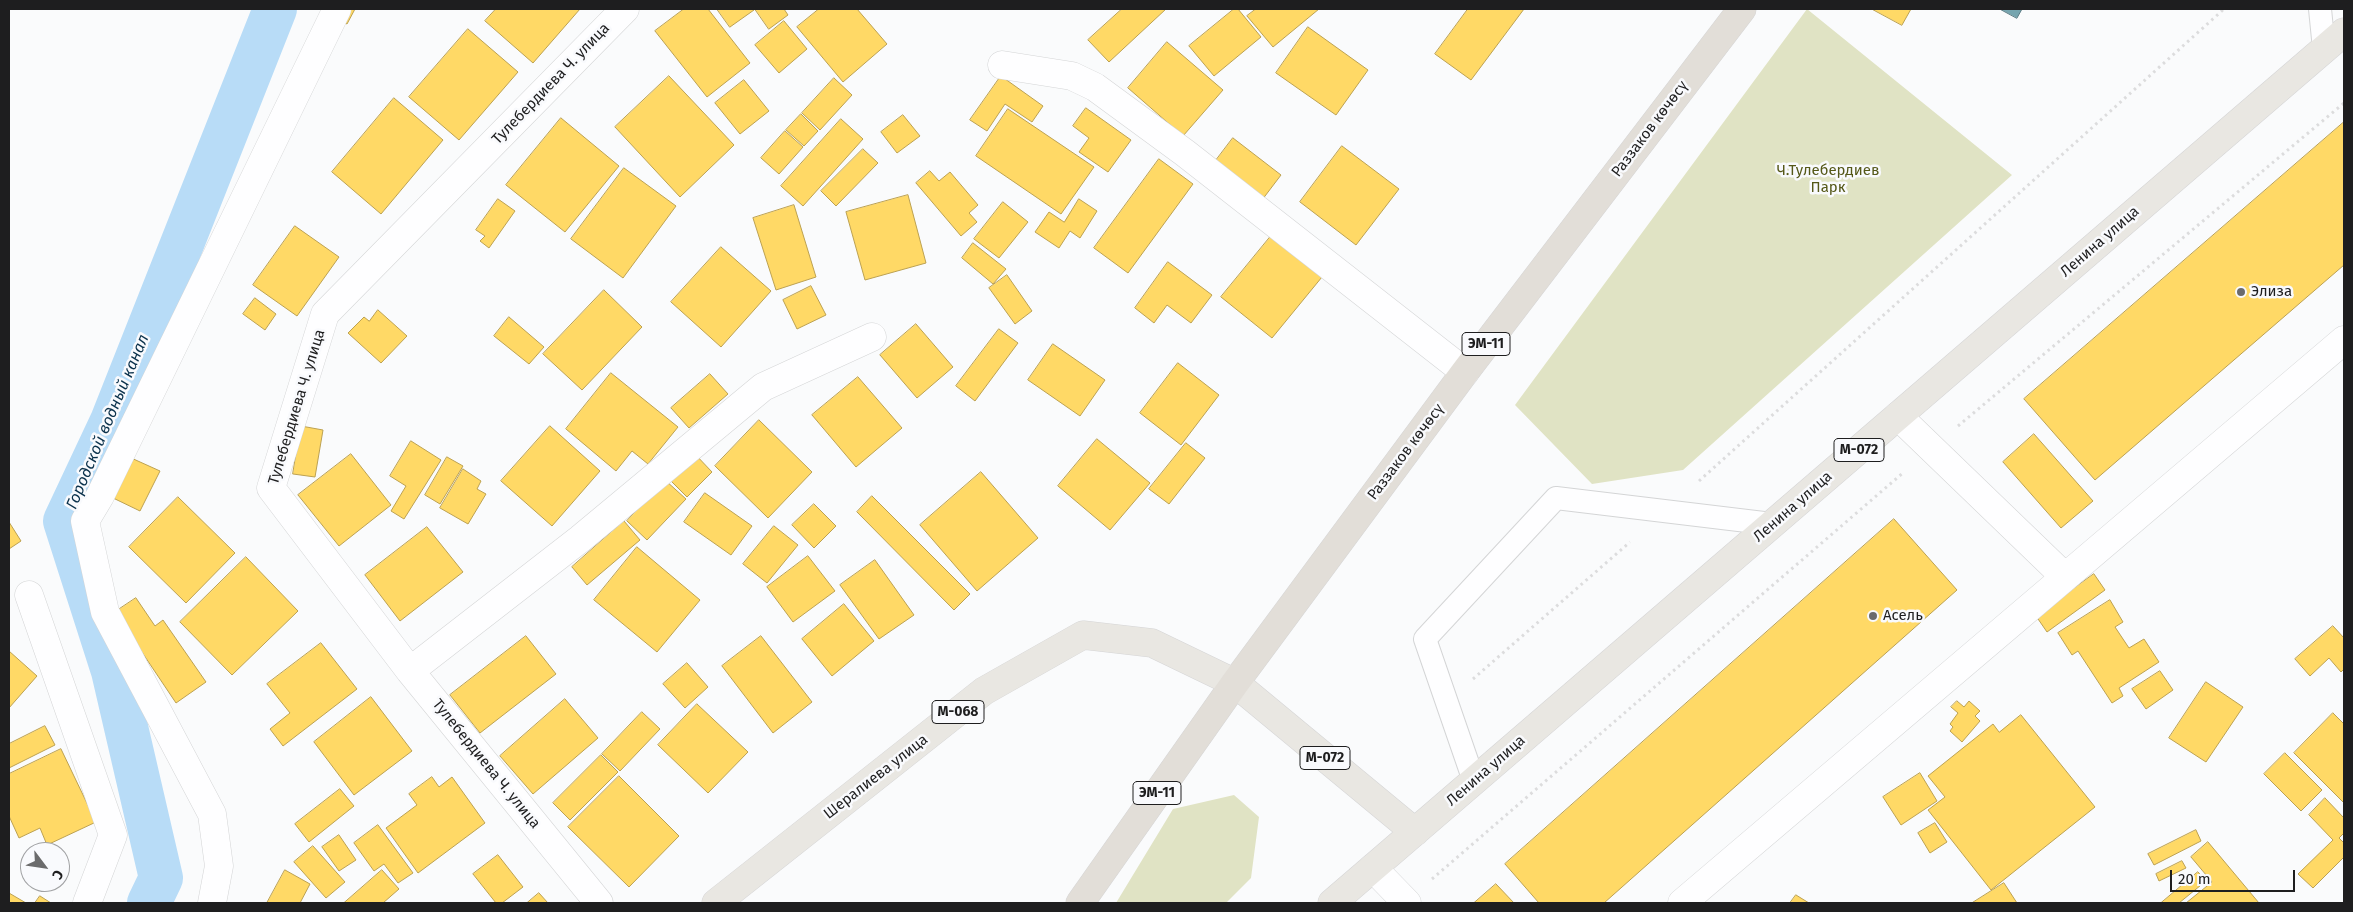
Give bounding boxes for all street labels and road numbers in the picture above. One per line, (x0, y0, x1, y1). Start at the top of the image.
street label: Тулебердиева Ч. улица (488, 20, 614, 148)
street label: Раззаков көчөсү (1608, 77, 1692, 181)
street label: Ленина улица (2057, 203, 2143, 281)
street label: Тулебердиева Ч. улица (265, 327, 329, 487)
road number: ЭМ-11 (1462, 332, 1510, 356)
street label: Раззаков көчөсү (1364, 400, 1448, 504)
road number: М-072 (1834, 438, 1884, 462)
street label: Ленина улица (1750, 468, 1836, 546)
street label: Тулебердиева Ч. улица (428, 696, 544, 832)
road number: М-068 (932, 700, 984, 724)
street label: Шералиева улица (820, 731, 932, 823)
street label: Ленина улица (1443, 732, 1529, 810)
road number: М-072 (1300, 746, 1350, 770)
road number: ЭМ-11 (1133, 781, 1181, 804)

